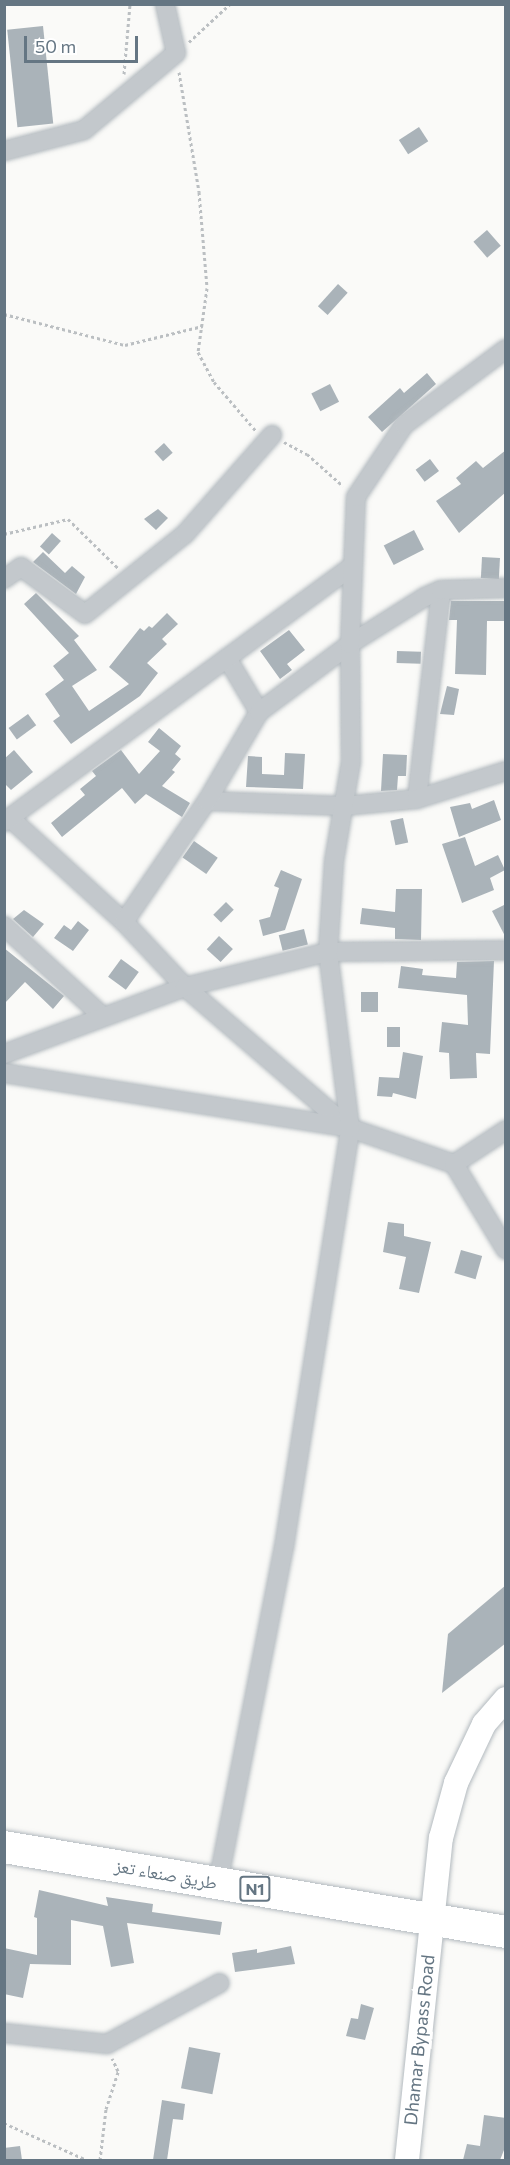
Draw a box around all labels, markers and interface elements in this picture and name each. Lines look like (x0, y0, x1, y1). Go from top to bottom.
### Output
scale bar (27, 24, 141, 62)
text: 50 m (35, 35, 76, 57)
street label: طريق صنعاء تعز (113, 1854, 219, 1894)
road number: N1 (238, 1876, 272, 1902)
street label: Dhamar Bypass Road (399, 1954, 439, 2126)

